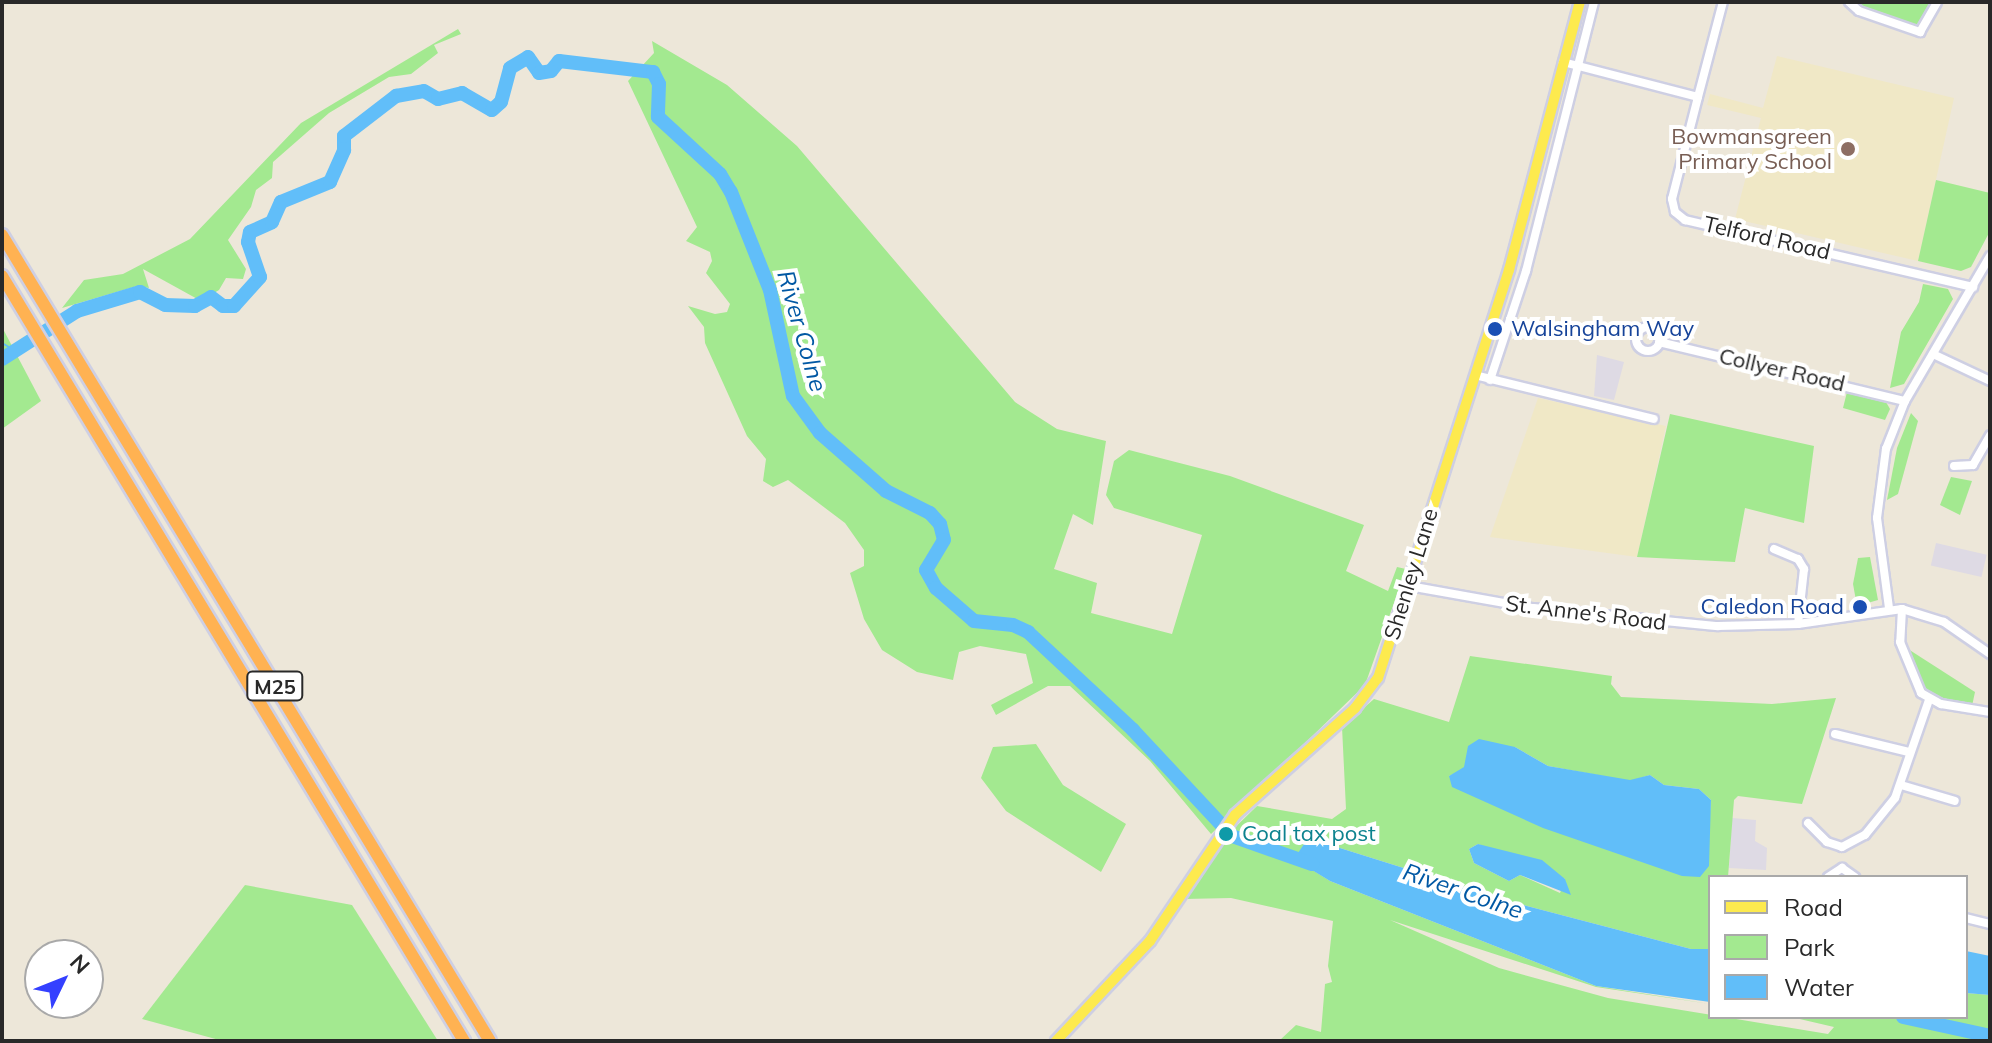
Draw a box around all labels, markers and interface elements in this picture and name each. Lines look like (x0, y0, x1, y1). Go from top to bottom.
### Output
place label: Bowmansgreen Primary School (1671, 123, 1832, 174)
marker: Bowmansgreen Primary School (1839, 140, 1857, 158)
street label: Telford Road (1701, 211, 1833, 265)
water label: River Colne (771, 267, 833, 395)
place label: Walsingham Way (1511, 316, 1694, 342)
marker: Walsingham Way (1486, 320, 1504, 338)
street label: Collyer Road (1716, 343, 1848, 397)
street label: Shenley Lane (1378, 505, 1444, 643)
street label: St. Anne's Road (1504, 590, 1668, 636)
place label: Caledon Road (1701, 594, 1844, 620)
marker: Caledon Road (1851, 598, 1869, 616)
road number: M25 (245, 670, 305, 702)
place label: Coal tax post (1242, 821, 1376, 847)
marker: Coal tax post (1217, 825, 1235, 843)
water label: River Colne (1399, 857, 1527, 925)
legend (1708, 875, 1968, 1019)
text: Road (1784, 892, 1843, 922)
text: Park (1784, 932, 1835, 962)
north arrow (24, 939, 104, 1019)
text: N (64, 948, 96, 980)
text: Water (1784, 972, 1854, 1002)

